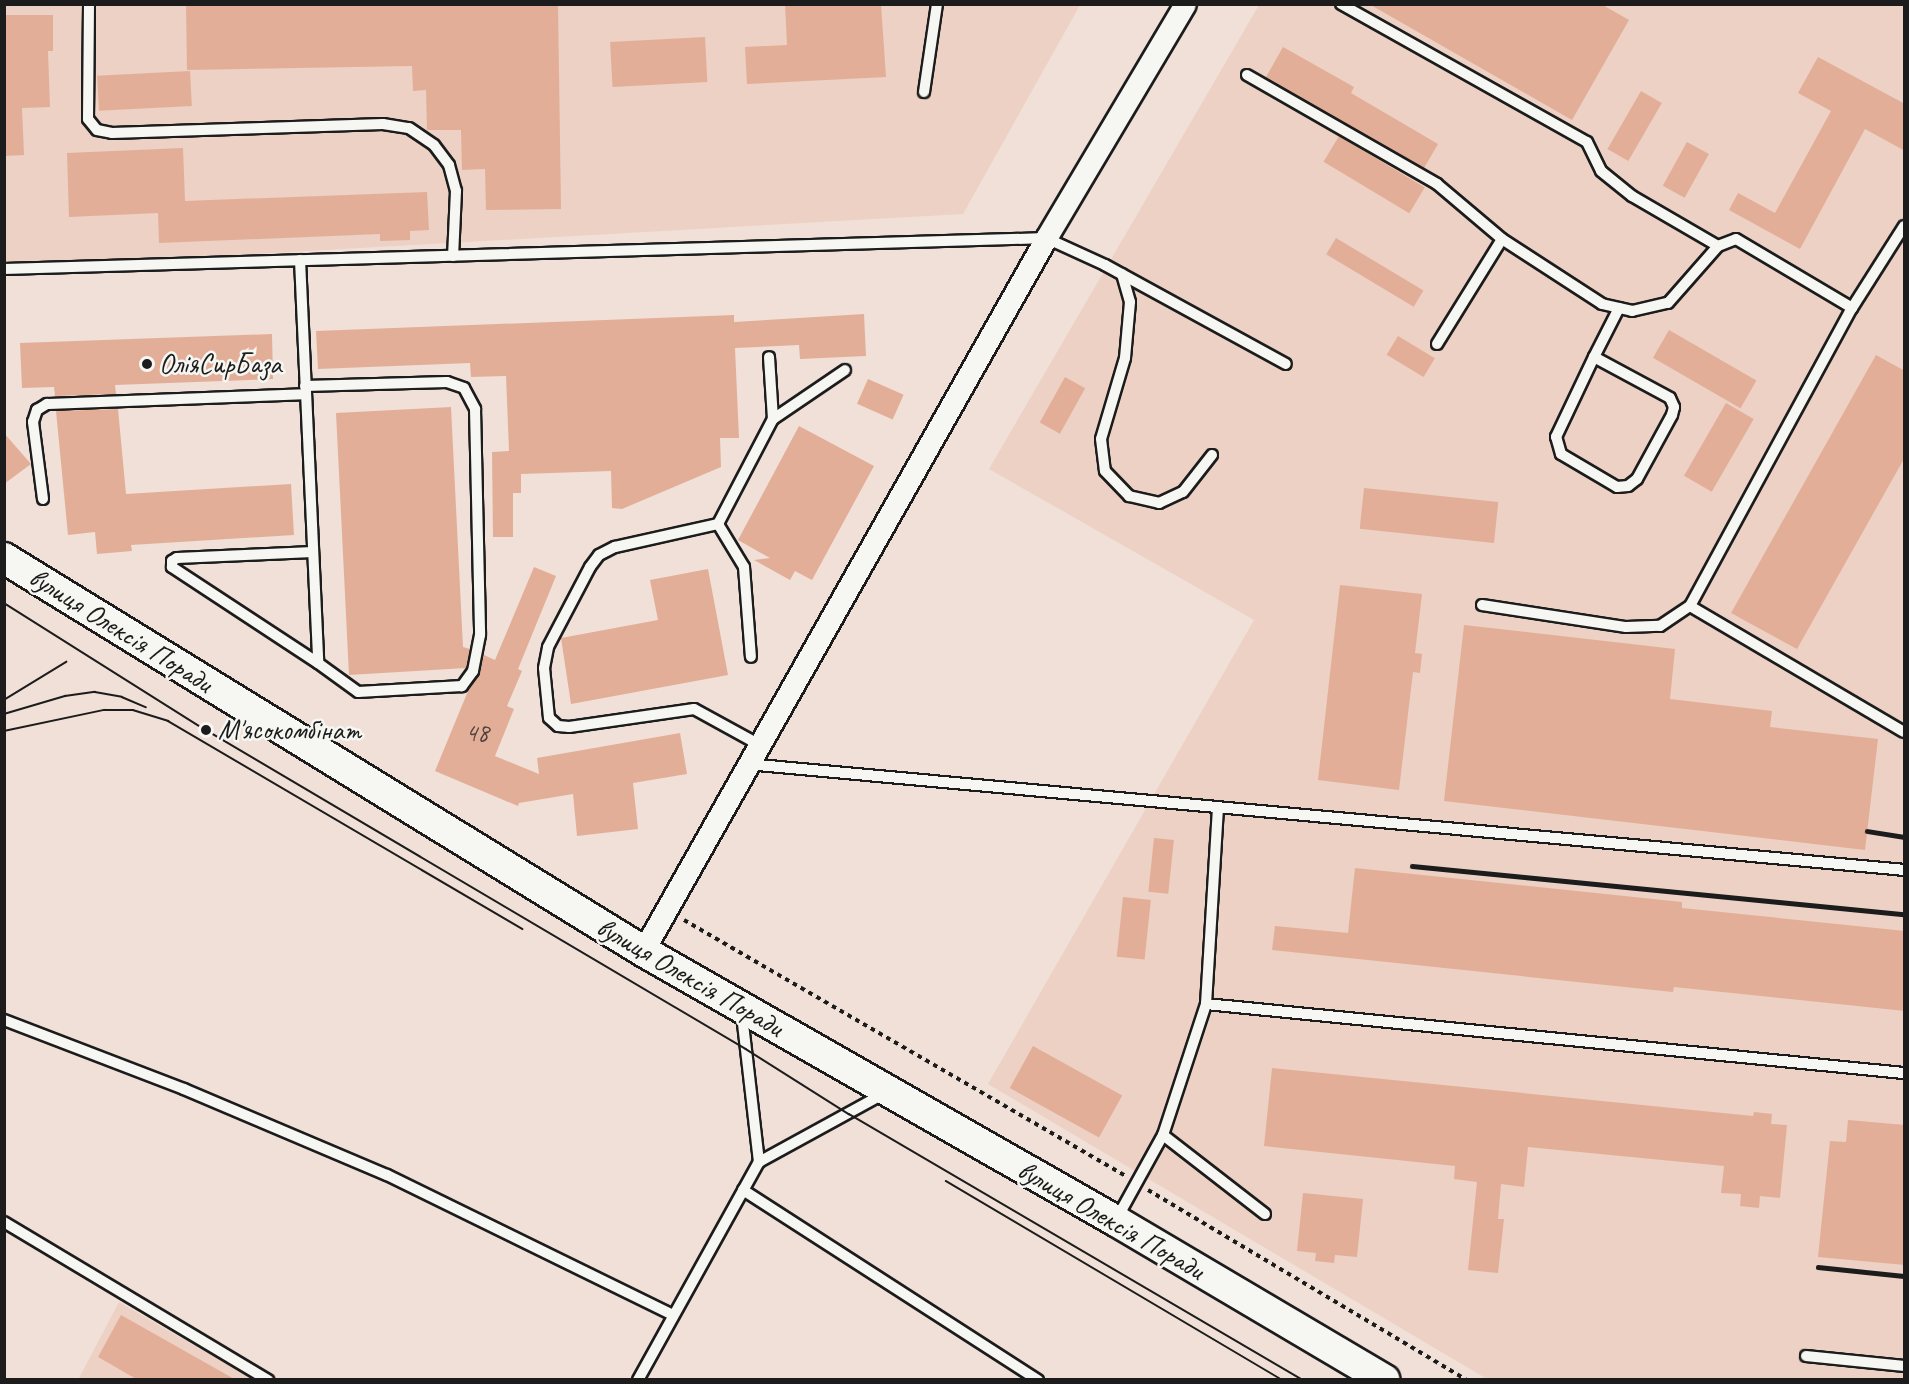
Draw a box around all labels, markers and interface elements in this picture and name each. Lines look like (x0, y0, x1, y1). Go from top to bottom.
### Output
place label: ОліяСирБаза (159, 347, 282, 381)
marker: ОліяСирБаза (140, 357, 154, 371)
street label: вулиця Олексія Поради (23, 560, 219, 700)
place label: М'ясокомбінат (218, 713, 361, 747)
house number: 48 (465, 717, 489, 749)
marker: М'ясокомбінат (199, 723, 213, 737)
street label: вулиця Олексія Поради (591, 910, 789, 1044)
street label: вулиця Олексія Поради (1012, 1153, 1210, 1287)

